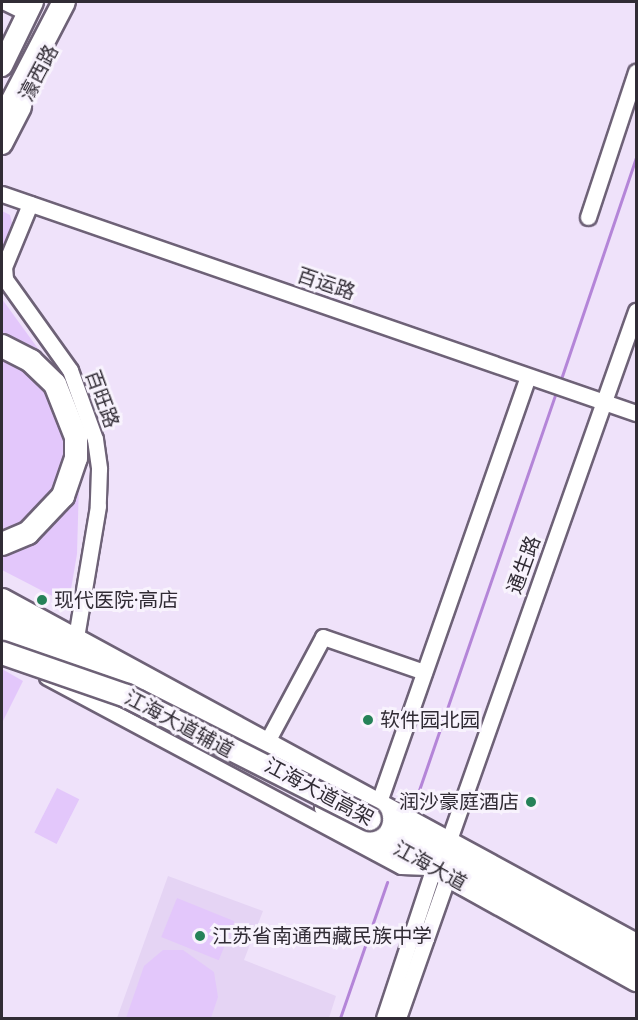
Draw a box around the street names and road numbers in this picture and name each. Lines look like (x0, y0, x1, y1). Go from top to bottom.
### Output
street label: 濠西路 (14, 41, 64, 105)
street label: 百运路 (294, 263, 358, 305)
street label: 百旺路 (80, 367, 124, 431)
street label: 通生路 (502, 533, 546, 597)
street label: 江海大道辅道 (120, 685, 238, 763)
street label: 江海大道高架 (260, 753, 378, 831)
street label: 江海大道 (389, 836, 471, 896)

